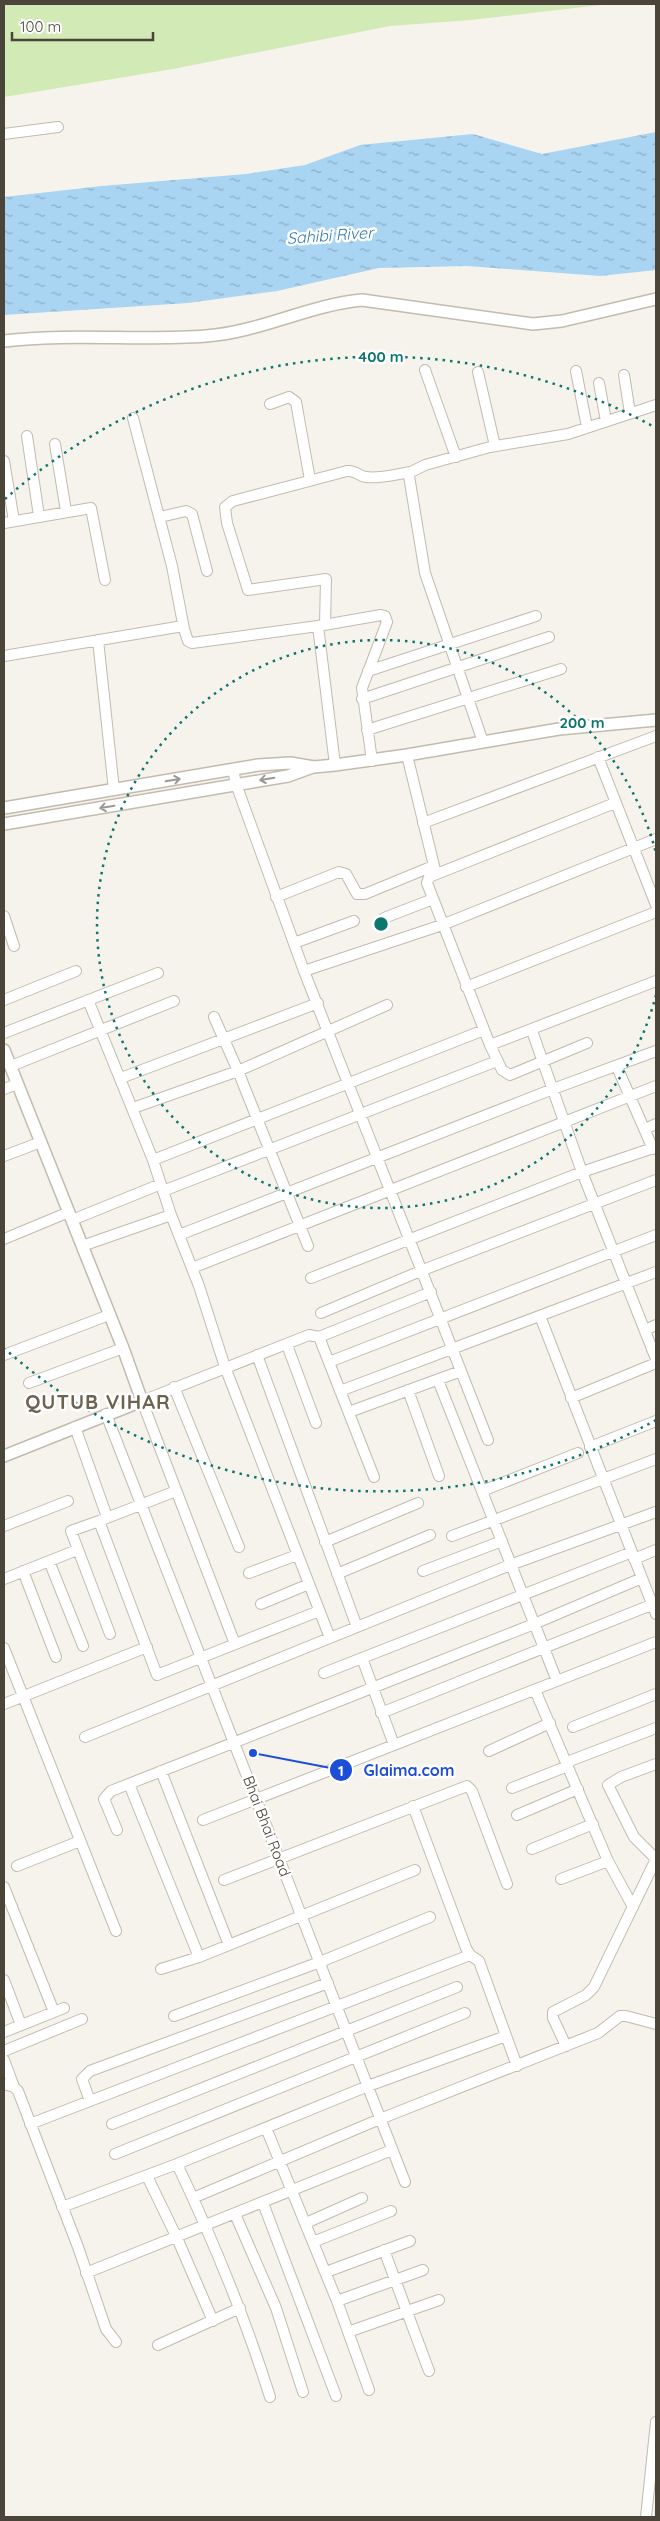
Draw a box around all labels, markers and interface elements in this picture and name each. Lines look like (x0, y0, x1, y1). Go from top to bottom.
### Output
scale bar (12, 10, 154, 42)
text: 100 m (20, 17, 61, 36)
water label: Sahibi River (286, 222, 376, 248)
text: 400 m (358, 347, 404, 366)
text: 200 m (560, 713, 605, 732)
one-way arrow (164, 774, 180, 784)
one-way arrow (260, 775, 276, 785)
one-way arrow (100, 802, 116, 812)
centre of rings (372, 915, 390, 933)
district label: QUTUB VIHAR (25, 1389, 171, 1414)
callout: Glaima.com (329, 1755, 465, 1786)
text: Glaima.com (363, 1760, 455, 1780)
text: 1 (338, 1761, 344, 1780)
street label: Bhai Bhai Road (239, 1773, 295, 1879)

